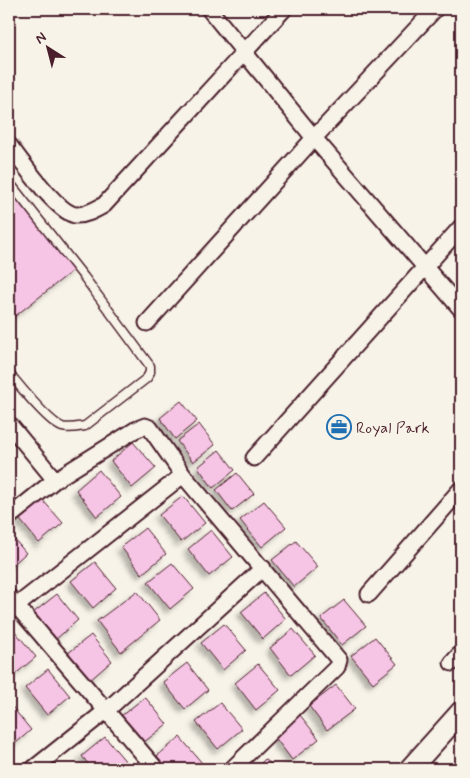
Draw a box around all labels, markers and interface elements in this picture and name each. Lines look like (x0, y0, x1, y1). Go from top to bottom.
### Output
north arrow (22, 22, 72, 72)
text: N (32, 28, 50, 48)
office icon: Royal Park (326, 414, 352, 440)
place label: Royal Park (356, 418, 429, 439)

